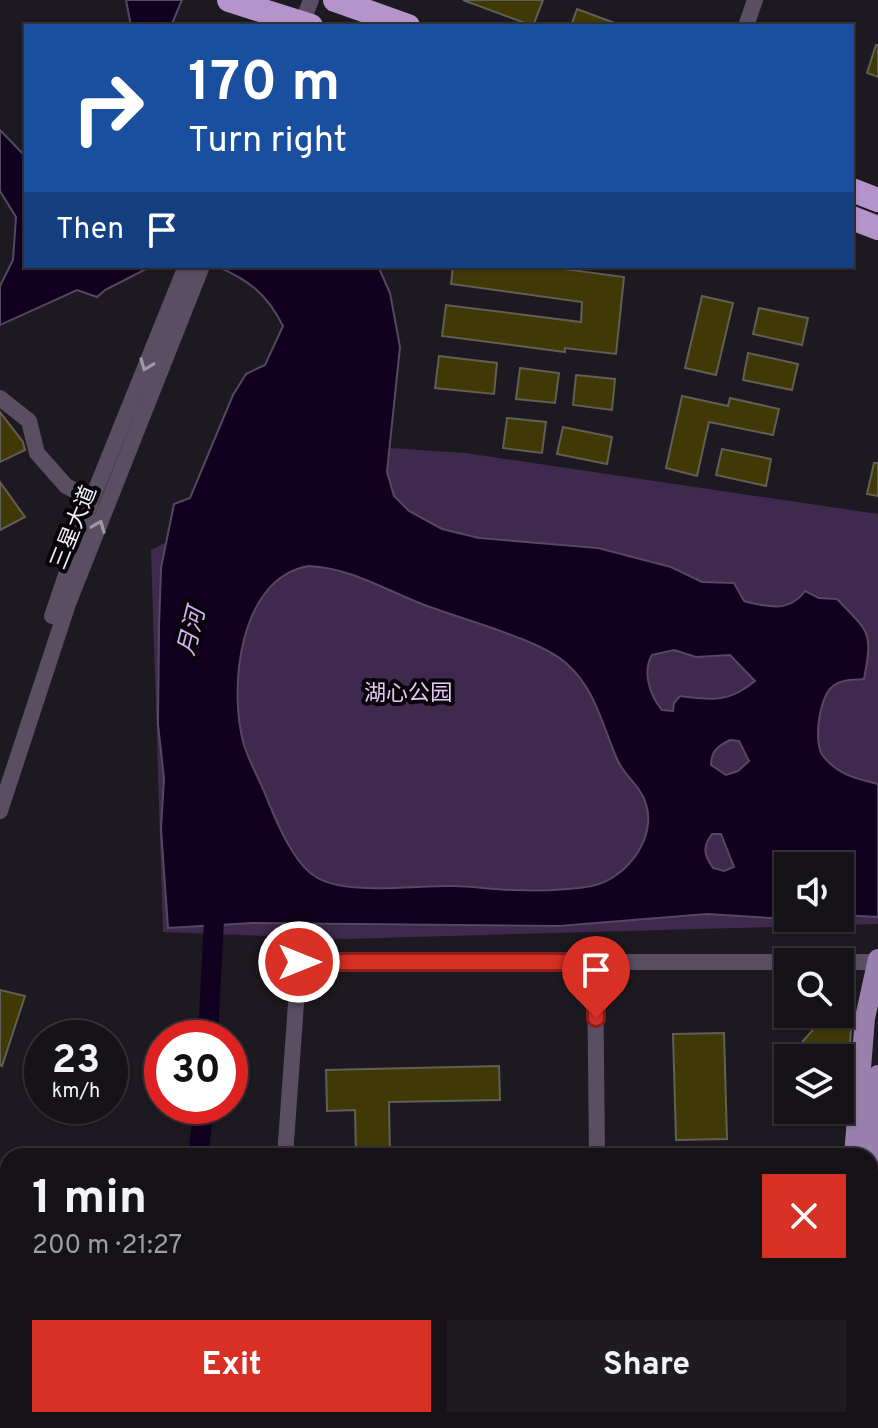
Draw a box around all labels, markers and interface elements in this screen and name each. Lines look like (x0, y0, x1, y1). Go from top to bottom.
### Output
text: 170 m (188, 50, 340, 120)
icon: right (56, 56, 160, 160)
text: Turn right (188, 119, 347, 165)
icon: arrive (140, 208, 184, 252)
text: Then (56, 212, 124, 249)
one-way arrow (139, 357, 156, 371)
street label: 三星大道 (46, 482, 104, 574)
one-way arrow (89, 520, 106, 534)
water label: 月河 (173, 601, 214, 659)
park label: 湖心公园 (364, 681, 452, 708)
map controls (774, 852, 854, 1124)
button: sound (774, 852, 854, 932)
position arrow (257, 920, 341, 1004)
pin (562, 936, 630, 1018)
icon: arrive (574, 948, 618, 992)
button: search (774, 948, 854, 1028)
speed limit sign: 30 (144, 1020, 248, 1124)
text: 23 (52, 1037, 100, 1087)
button: layers (774, 1044, 854, 1124)
text: km/h (52, 1079, 100, 1105)
text: 1 min (32, 1170, 147, 1230)
button: close (762, 1174, 846, 1258)
text: 200 m · 21:27 (32, 1230, 182, 1263)
button: Exit (32, 1320, 431, 1412)
button: Share (447, 1320, 846, 1412)

